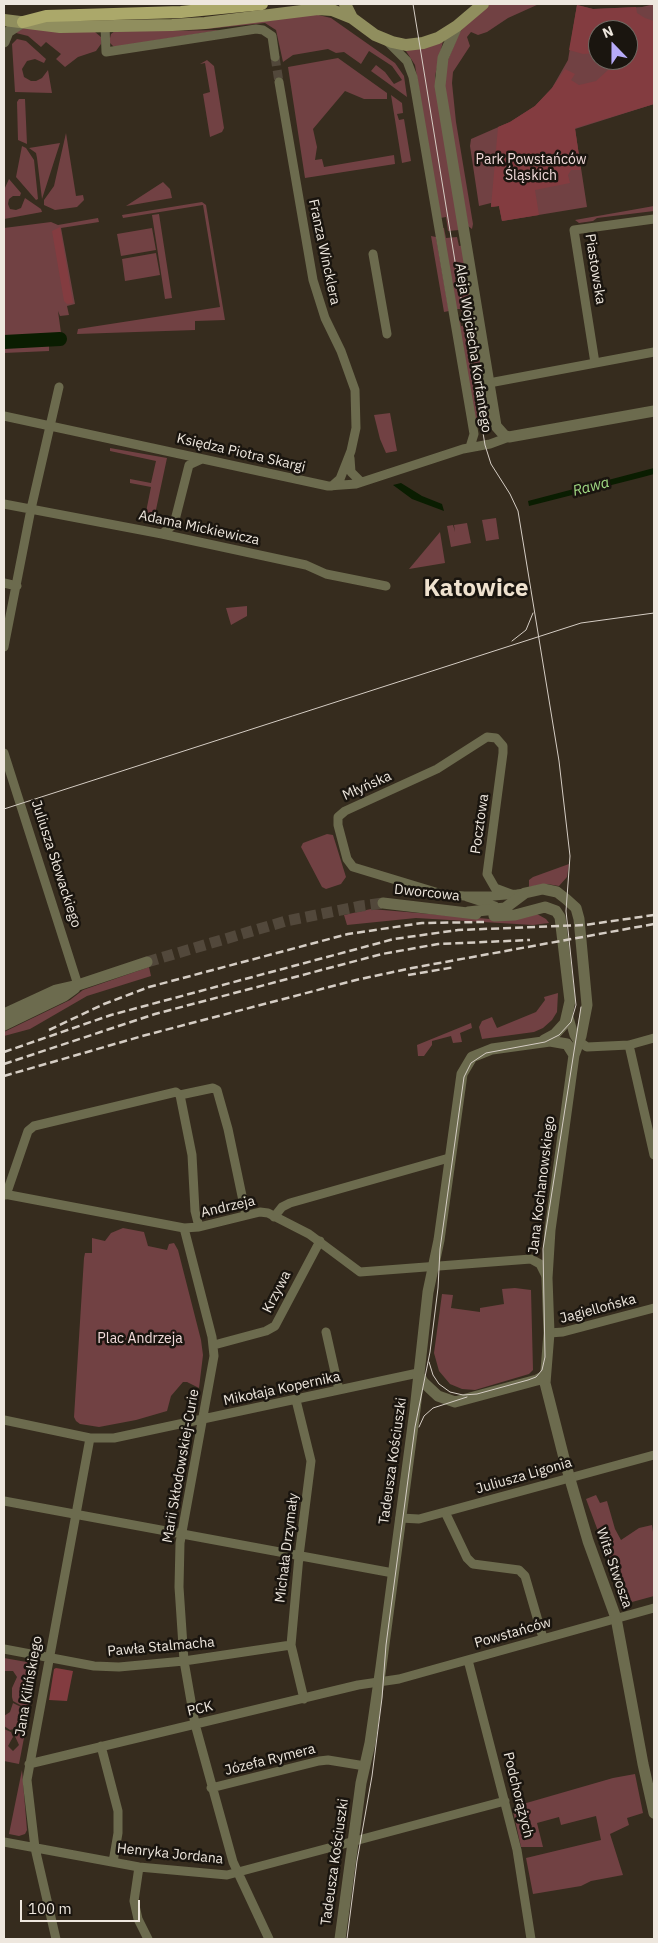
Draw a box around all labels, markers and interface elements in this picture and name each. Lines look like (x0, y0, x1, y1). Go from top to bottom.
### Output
north arrow (588, 20, 638, 70)
text: N (600, 22, 616, 42)
park label: Park Powstańców Śląskich (476, 152, 586, 184)
street label: Franza Wincklera (305, 198, 343, 306)
street label: Piastowska (581, 233, 609, 305)
street label: Aleja Wojciecha Korfantego (451, 262, 495, 434)
street label: Księdza Piotra Skargi (175, 430, 307, 476)
water label: Rawa (571, 473, 611, 501)
street label: Adama Mickiewicza (137, 507, 261, 549)
district label: Katowice (423, 575, 529, 603)
street label: Młyńska (340, 768, 394, 804)
street label: Pocztowa (467, 793, 493, 855)
street label: Juliusza Słowackiego (27, 798, 85, 930)
street label: Dworcowa (393, 881, 461, 905)
street label: Jana Kochanowskiego (525, 1115, 559, 1255)
street label: Andrzeja (199, 1193, 257, 1221)
street label: Krzywa (259, 1268, 295, 1316)
street label: Jagiellońska (558, 1291, 638, 1327)
park label: Plac Andrzeja (97, 1331, 183, 1347)
street label: Mikołaja Kopernika (222, 1368, 342, 1410)
street label: Marii Skłodowskiej-Curie (159, 1388, 203, 1544)
street label: Tadeusza Kościuszki (376, 1396, 410, 1526)
street label: Juliusza Ligonia (474, 1454, 574, 1498)
street label: Michała Drzymały (272, 1492, 302, 1604)
street label: Wita Stwosza (592, 1526, 636, 1610)
street label: Powstańców (473, 1614, 553, 1652)
street label: Pawła Stalmacha (107, 1634, 215, 1660)
street label: Jana Kilińskiego (12, 1635, 46, 1737)
street label: PCK (185, 1698, 215, 1720)
street label: Józefa Rymera (223, 1741, 317, 1779)
street label: Podchorążych (499, 1750, 537, 1840)
street label: Tadeusza Kościuszki (318, 1797, 352, 1927)
street label: Henryka Jordana (116, 1840, 224, 1868)
scale bar (22, 1890, 142, 1922)
text: 100 m (28, 1899, 72, 1918)

